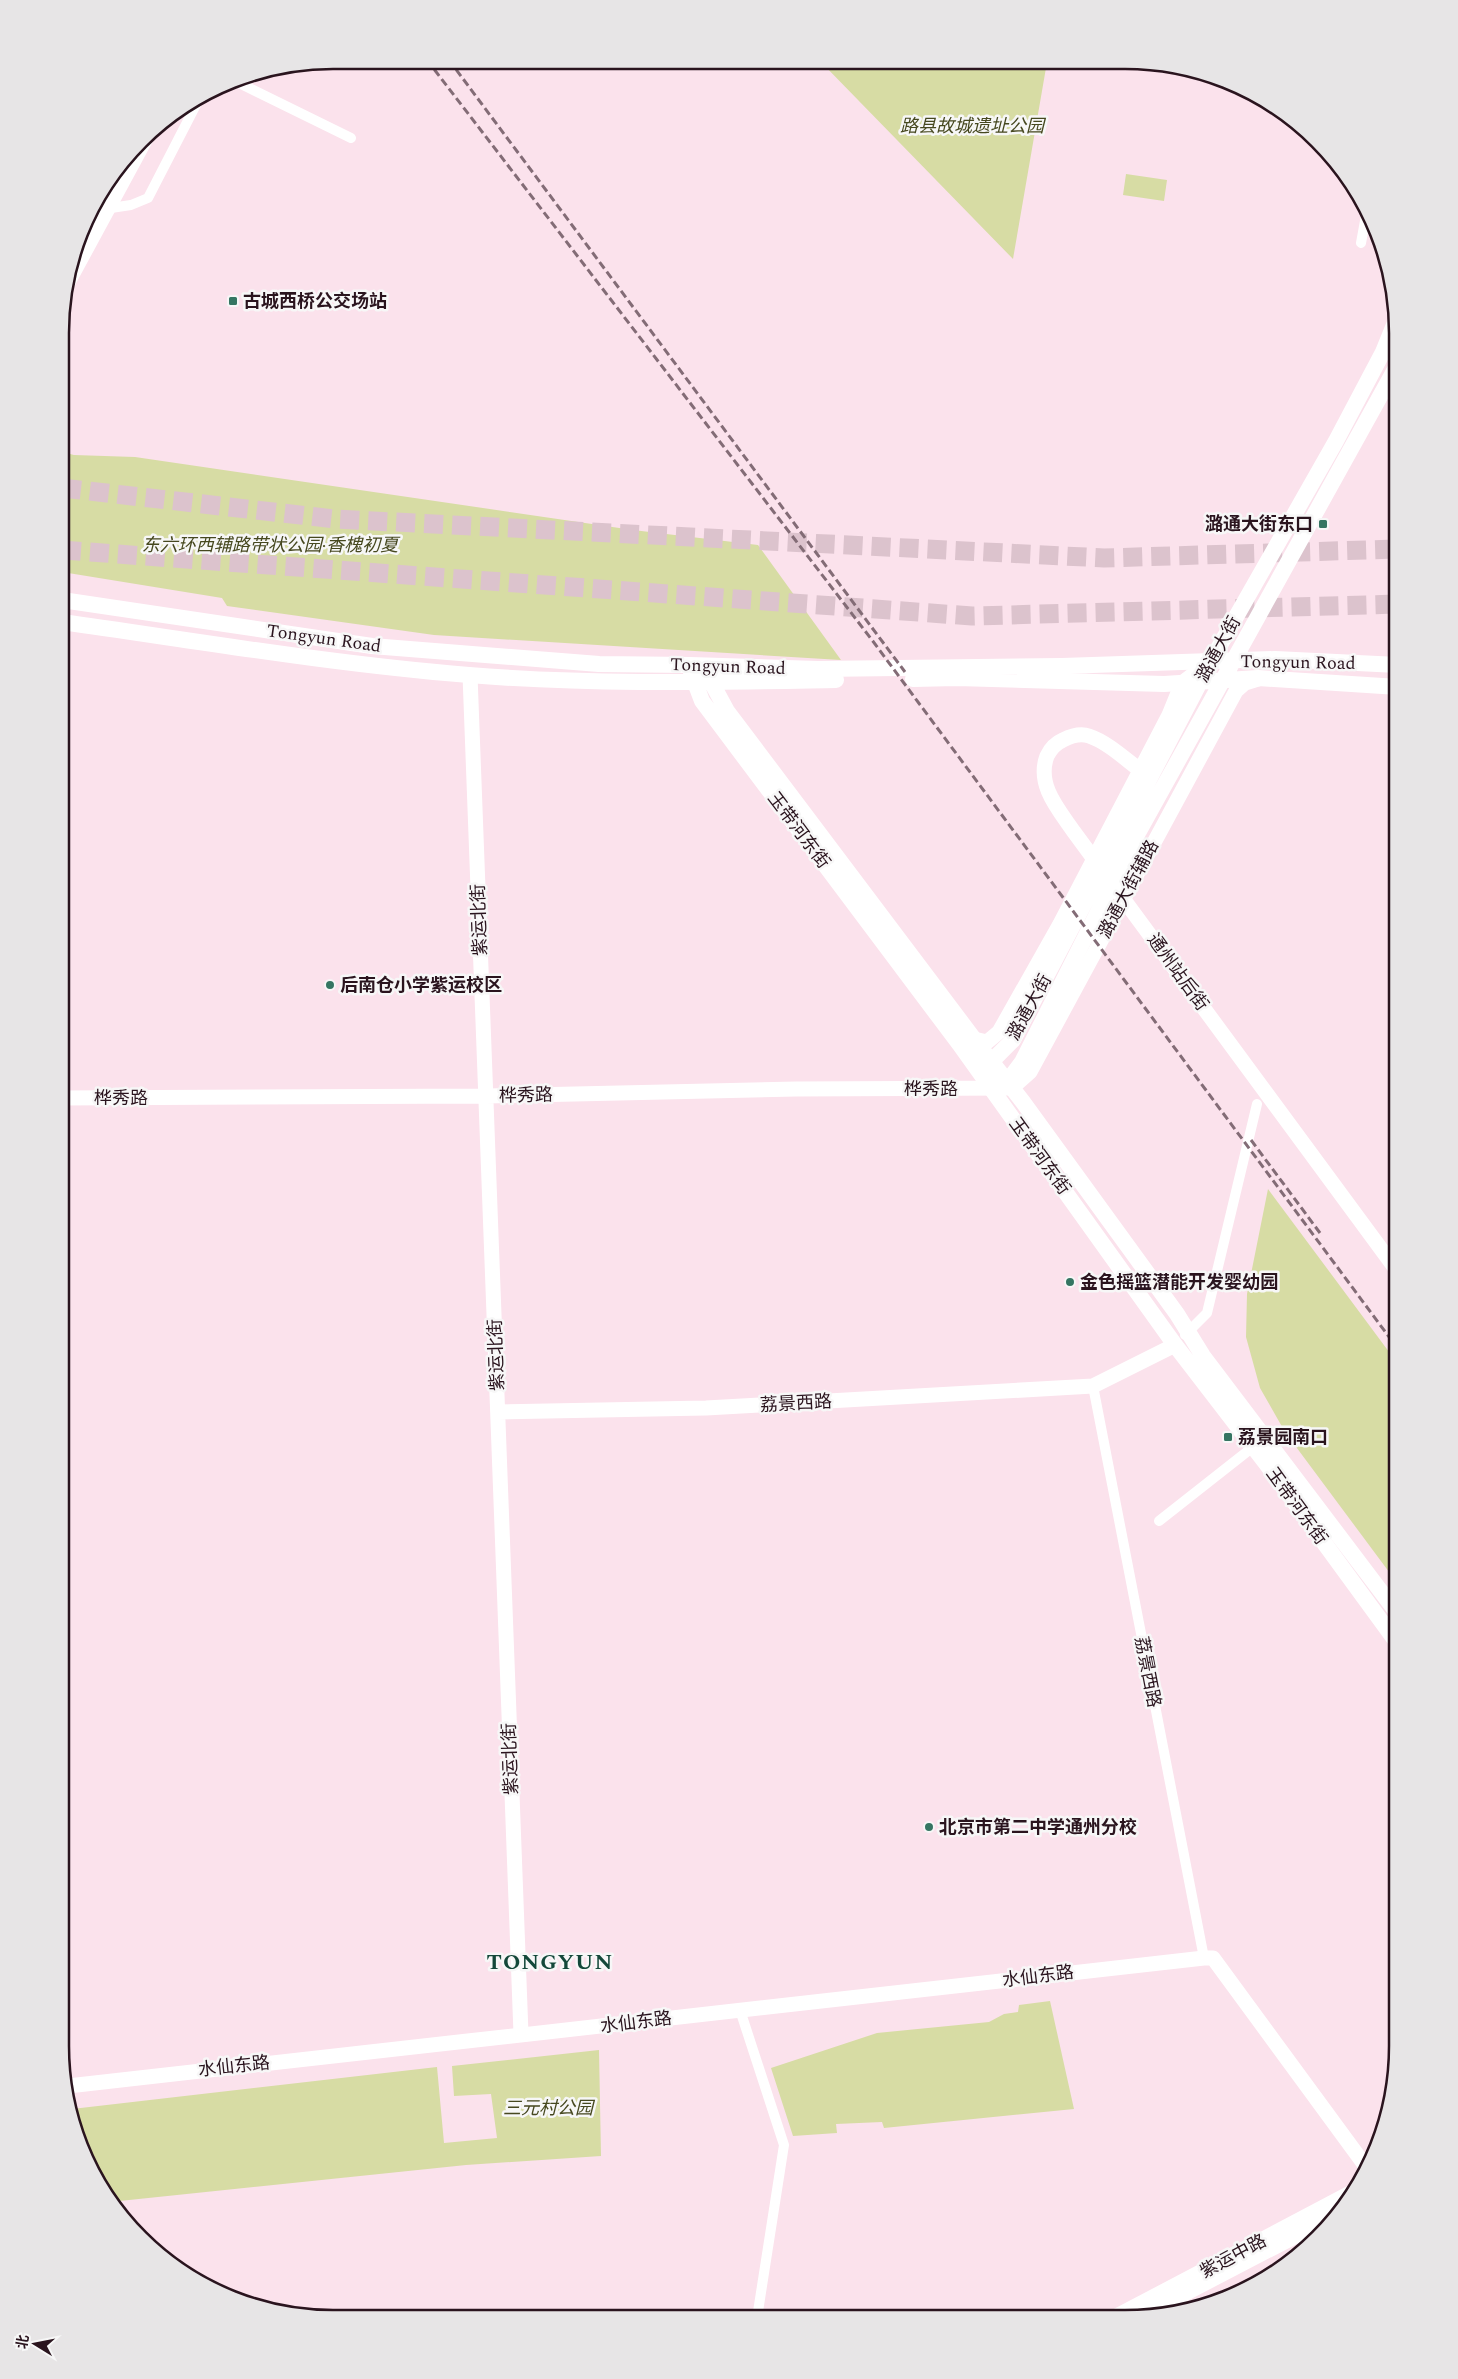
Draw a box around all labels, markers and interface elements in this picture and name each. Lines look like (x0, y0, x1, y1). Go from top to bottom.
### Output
park label: 路县故城遗址公园 (900, 113, 1047, 140)
place label: 古城西桥公交场站 (243, 288, 387, 315)
marker: 古城西桥公交场站 (227, 295, 239, 307)
place label: 潞通大街东口 (1205, 511, 1313, 538)
marker: 潞通大街东口 (1317, 518, 1329, 530)
park label: 东六环西辅路带状公园·香槐初夏 (142, 532, 401, 559)
street label: 潞通大街 (1189, 611, 1248, 687)
street label: Tongyun Road (265, 617, 383, 660)
street label: Tongyun Road (1240, 648, 1356, 677)
street label: Tongyun Road (670, 651, 786, 682)
street label: 玉带河东街 (761, 786, 836, 874)
street label: 潞通大街辅路 (1091, 835, 1166, 943)
street label: 紫运北街 (465, 884, 494, 956)
street label: 通州站后街 (1140, 928, 1215, 1017)
street label: 潞通大街 (1000, 969, 1059, 1045)
place label: 后南仓小学紫运校区 (340, 972, 502, 999)
marker: 后南仓小学紫运校区 (324, 979, 336, 991)
street label: 桦秀路 (904, 1076, 958, 1103)
street label: 桦秀路 (499, 1082, 553, 1109)
street label: 桦秀路 (94, 1085, 148, 1112)
street label: 玉带河东街 (1002, 1112, 1077, 1201)
place label: 金色摇篮潜能开发婴幼园 (1080, 1269, 1278, 1296)
marker: 金色摇篮潜能开发婴幼园 (1064, 1276, 1076, 1288)
street label: 紫运北街 (482, 1319, 511, 1391)
street label: 荔景西路 (759, 1388, 833, 1419)
place label: 荔景园南口 (1238, 1424, 1328, 1451)
marker: 荔景园南口 (1222, 1431, 1234, 1443)
street label: 玉带河东街 (1259, 1462, 1334, 1551)
street label: 荔景西路 (1127, 1634, 1168, 1710)
street label: 紫运北街 (496, 1723, 525, 1795)
place label: 北京市第二中学通州分校 (939, 1814, 1137, 1841)
marker: 北京市第二中学通州分校 (923, 1821, 935, 1833)
district label: TONGYUN (486, 1946, 614, 1979)
street label: 水仙东路 (1001, 1959, 1075, 1994)
street label: 水仙东路 (599, 2005, 673, 2040)
street label: 水仙东路 (197, 2049, 271, 2084)
park label: 三元村公园 (503, 2095, 596, 2122)
street label: 紫运中路 (1195, 2228, 1271, 2285)
north arrow (10, 2319, 60, 2369)
text: 北 (11, 2333, 34, 2351)

